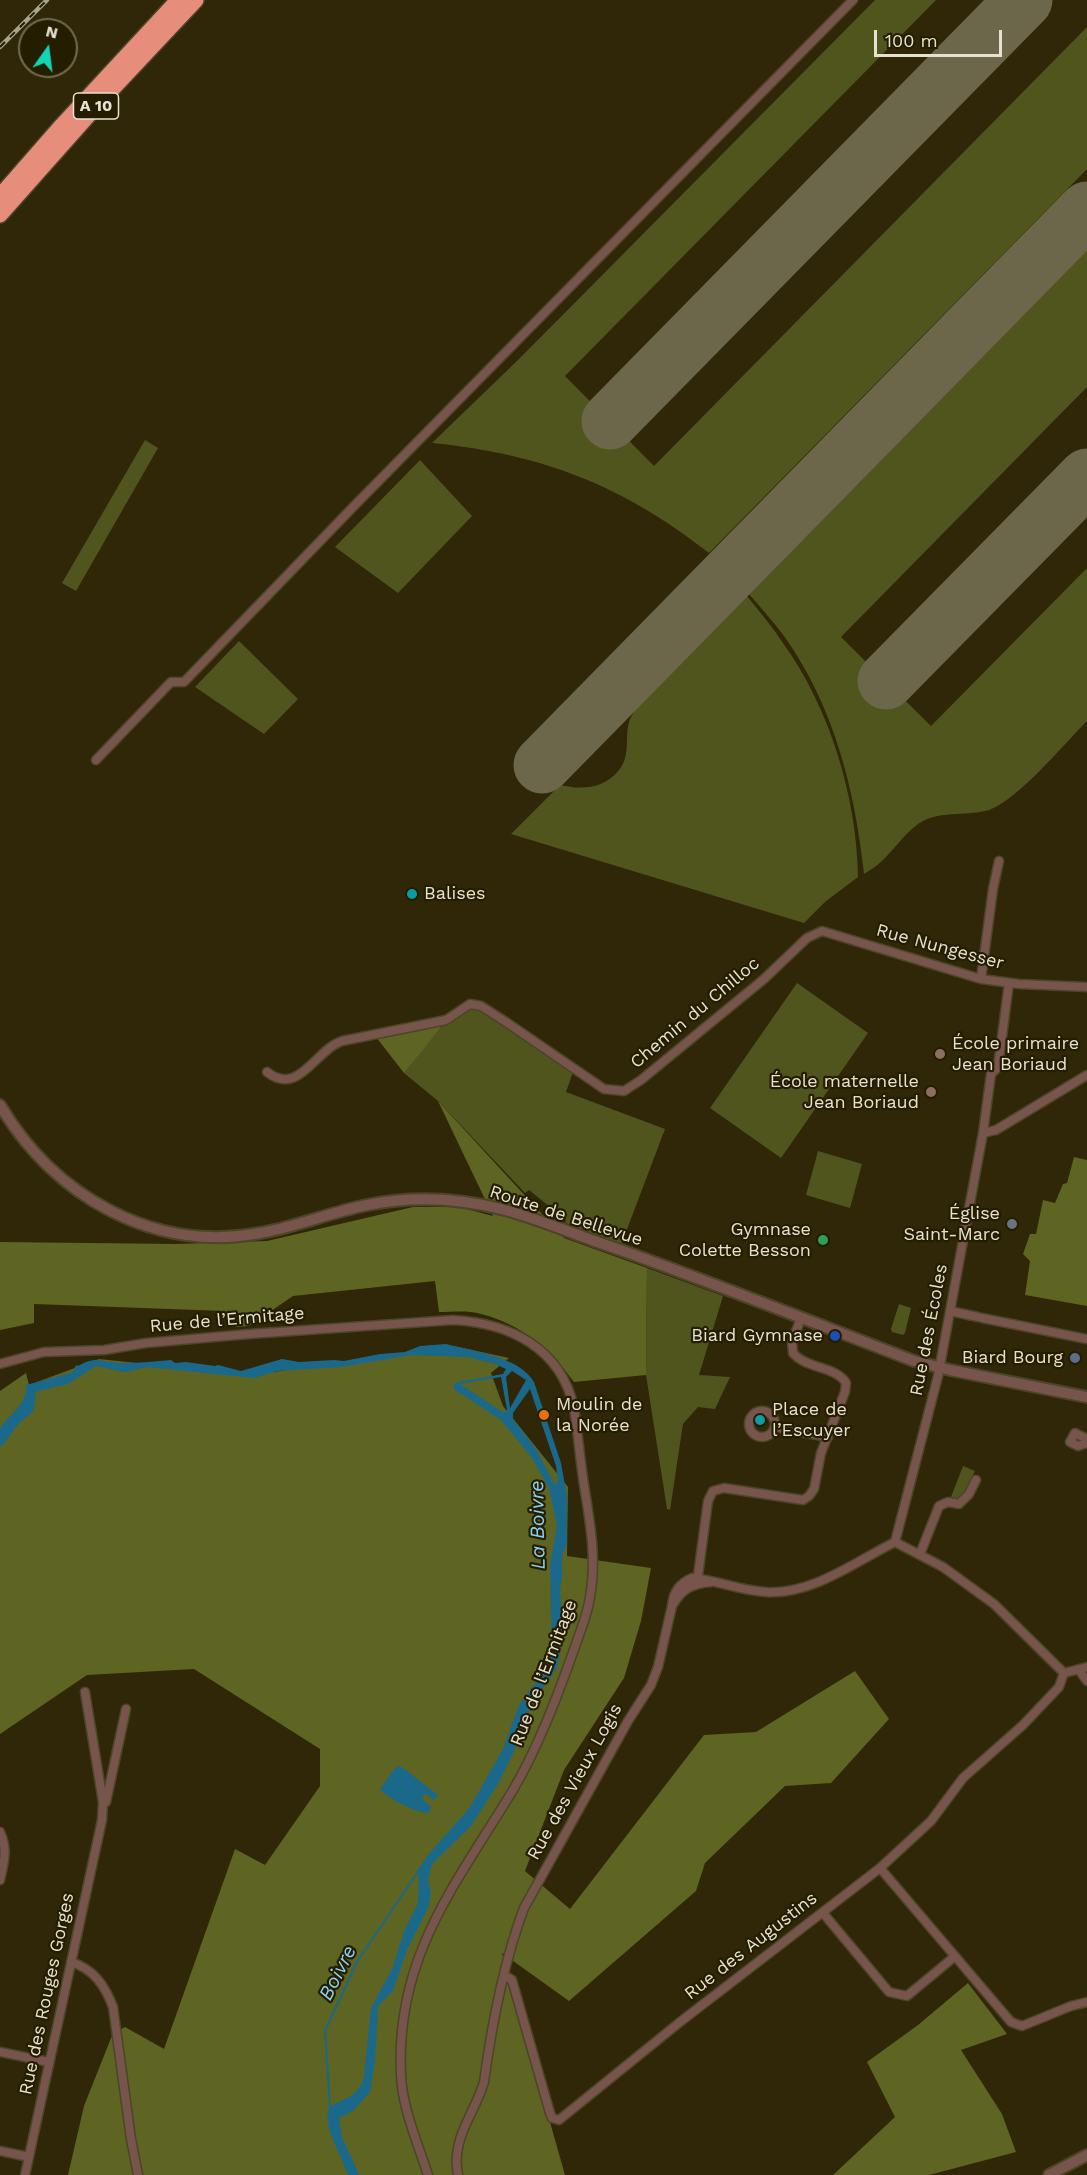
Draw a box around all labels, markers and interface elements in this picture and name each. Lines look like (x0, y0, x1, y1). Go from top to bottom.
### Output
north arrow (18, 18, 78, 78)
scale bar (877, 18, 1004, 56)
text: N (44, 21, 60, 43)
text: 100 m (885, 30, 938, 51)
road number: A 10 (74, 93, 118, 119)
place label: Balises (424, 883, 486, 905)
marker: Balises (405, 887, 419, 901)
street label: Rue Nungesser (874, 920, 1006, 974)
street label: Chemin du Chilloc (626, 953, 764, 1073)
place label: École primaire Jean Boriaud (952, 1033, 1079, 1076)
marker: École primaire Jean Boriaud (933, 1047, 947, 1061)
place label: École maternelle Jean Boriaud (770, 1071, 919, 1114)
marker: École maternelle Jean Boriaud (924, 1085, 938, 1099)
street label: Route de Bellevue (487, 1181, 645, 1251)
place label: Église Saint-Marc (904, 1203, 1000, 1246)
marker: Église Saint-Marc (1005, 1217, 1019, 1231)
place label: Gymnase Colette Besson (679, 1219, 811, 1262)
marker: Gymnase Colette Besson (816, 1233, 830, 1247)
street label: Rue des Écoles (906, 1262, 952, 1398)
street label: Rue de l’Ermitage (149, 1302, 305, 1338)
place label: Biard Gymnase (691, 1325, 823, 1347)
marker: Biard Gymnase (828, 1329, 842, 1343)
place label: Biard Bourg (962, 1347, 1063, 1369)
marker: Biard Bourg (1068, 1351, 1082, 1365)
place label: Moulin de la Norée (556, 1394, 642, 1436)
place label: Place de l’Escuyer (772, 1399, 851, 1442)
marker: Moulin de la Norée (537, 1408, 551, 1422)
marker: Place de l’Escuyer (753, 1413, 767, 1427)
water label: La Boivre (525, 1480, 551, 1570)
street label: Rue de l’Ermitage (506, 1597, 582, 1749)
street label: Rue des Vieux Logis (523, 1700, 627, 1864)
street label: Rue des Augustins (680, 1887, 822, 2005)
street label: Rue des Rouges Gorges (15, 1891, 79, 2097)
water label: Boivre (314, 1941, 362, 2005)

